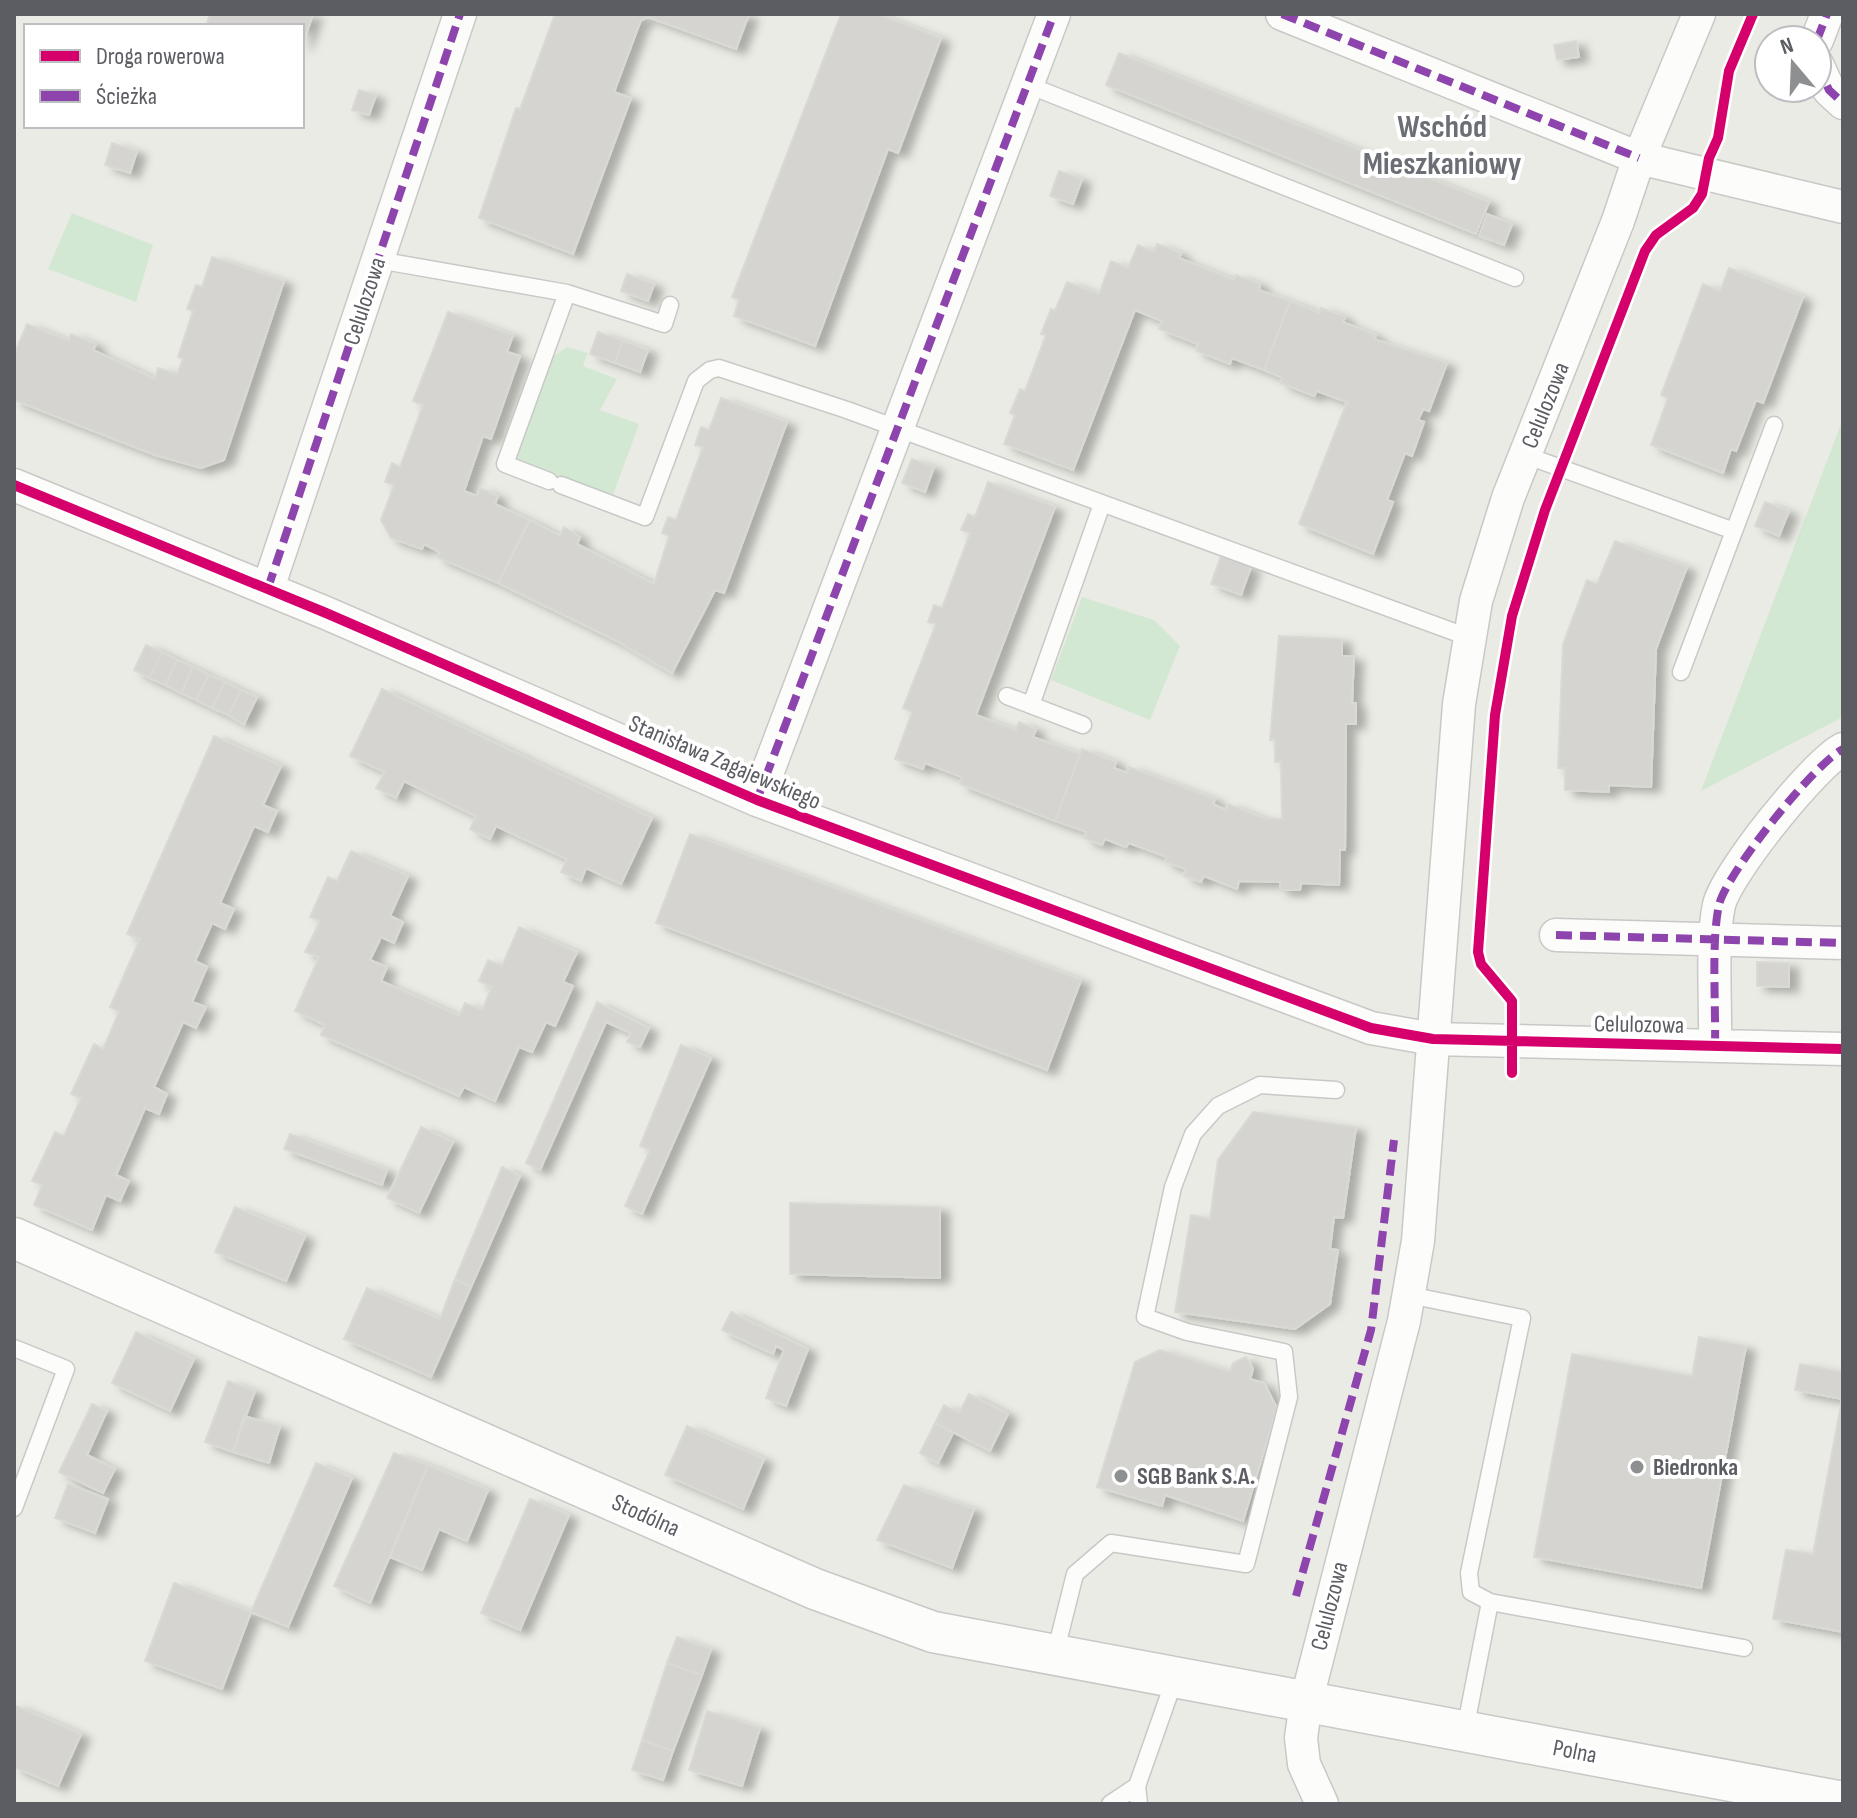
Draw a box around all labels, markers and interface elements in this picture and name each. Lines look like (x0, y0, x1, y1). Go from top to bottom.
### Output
legend (24, 24, 304, 128)
north arrow (1753, 24, 1833, 104)
text: N (1777, 32, 1797, 61)
text: Droga rowerowa (96, 42, 225, 71)
text: Ścieżka (96, 82, 157, 111)
district label: Wschód Mieszkaniowy (1363, 108, 1521, 184)
street label: Celulozowa (337, 254, 392, 349)
street label: Celulozowa (1515, 358, 1576, 453)
street label: Stanisława Zagajewskiego (624, 709, 825, 816)
street label: Celulozowa (1594, 1009, 1684, 1040)
place label: Biedronka (1653, 1453, 1738, 1482)
marker: Biedronka (1628, 1458, 1646, 1476)
place label: SGB Bank S.A. (1137, 1462, 1255, 1491)
marker: SGB Bank S.A. (1112, 1467, 1130, 1485)
street label: Stodólna (607, 1488, 684, 1543)
street label: Celulozowa (1304, 1559, 1354, 1653)
street label: Polna (1551, 1733, 1599, 1770)

